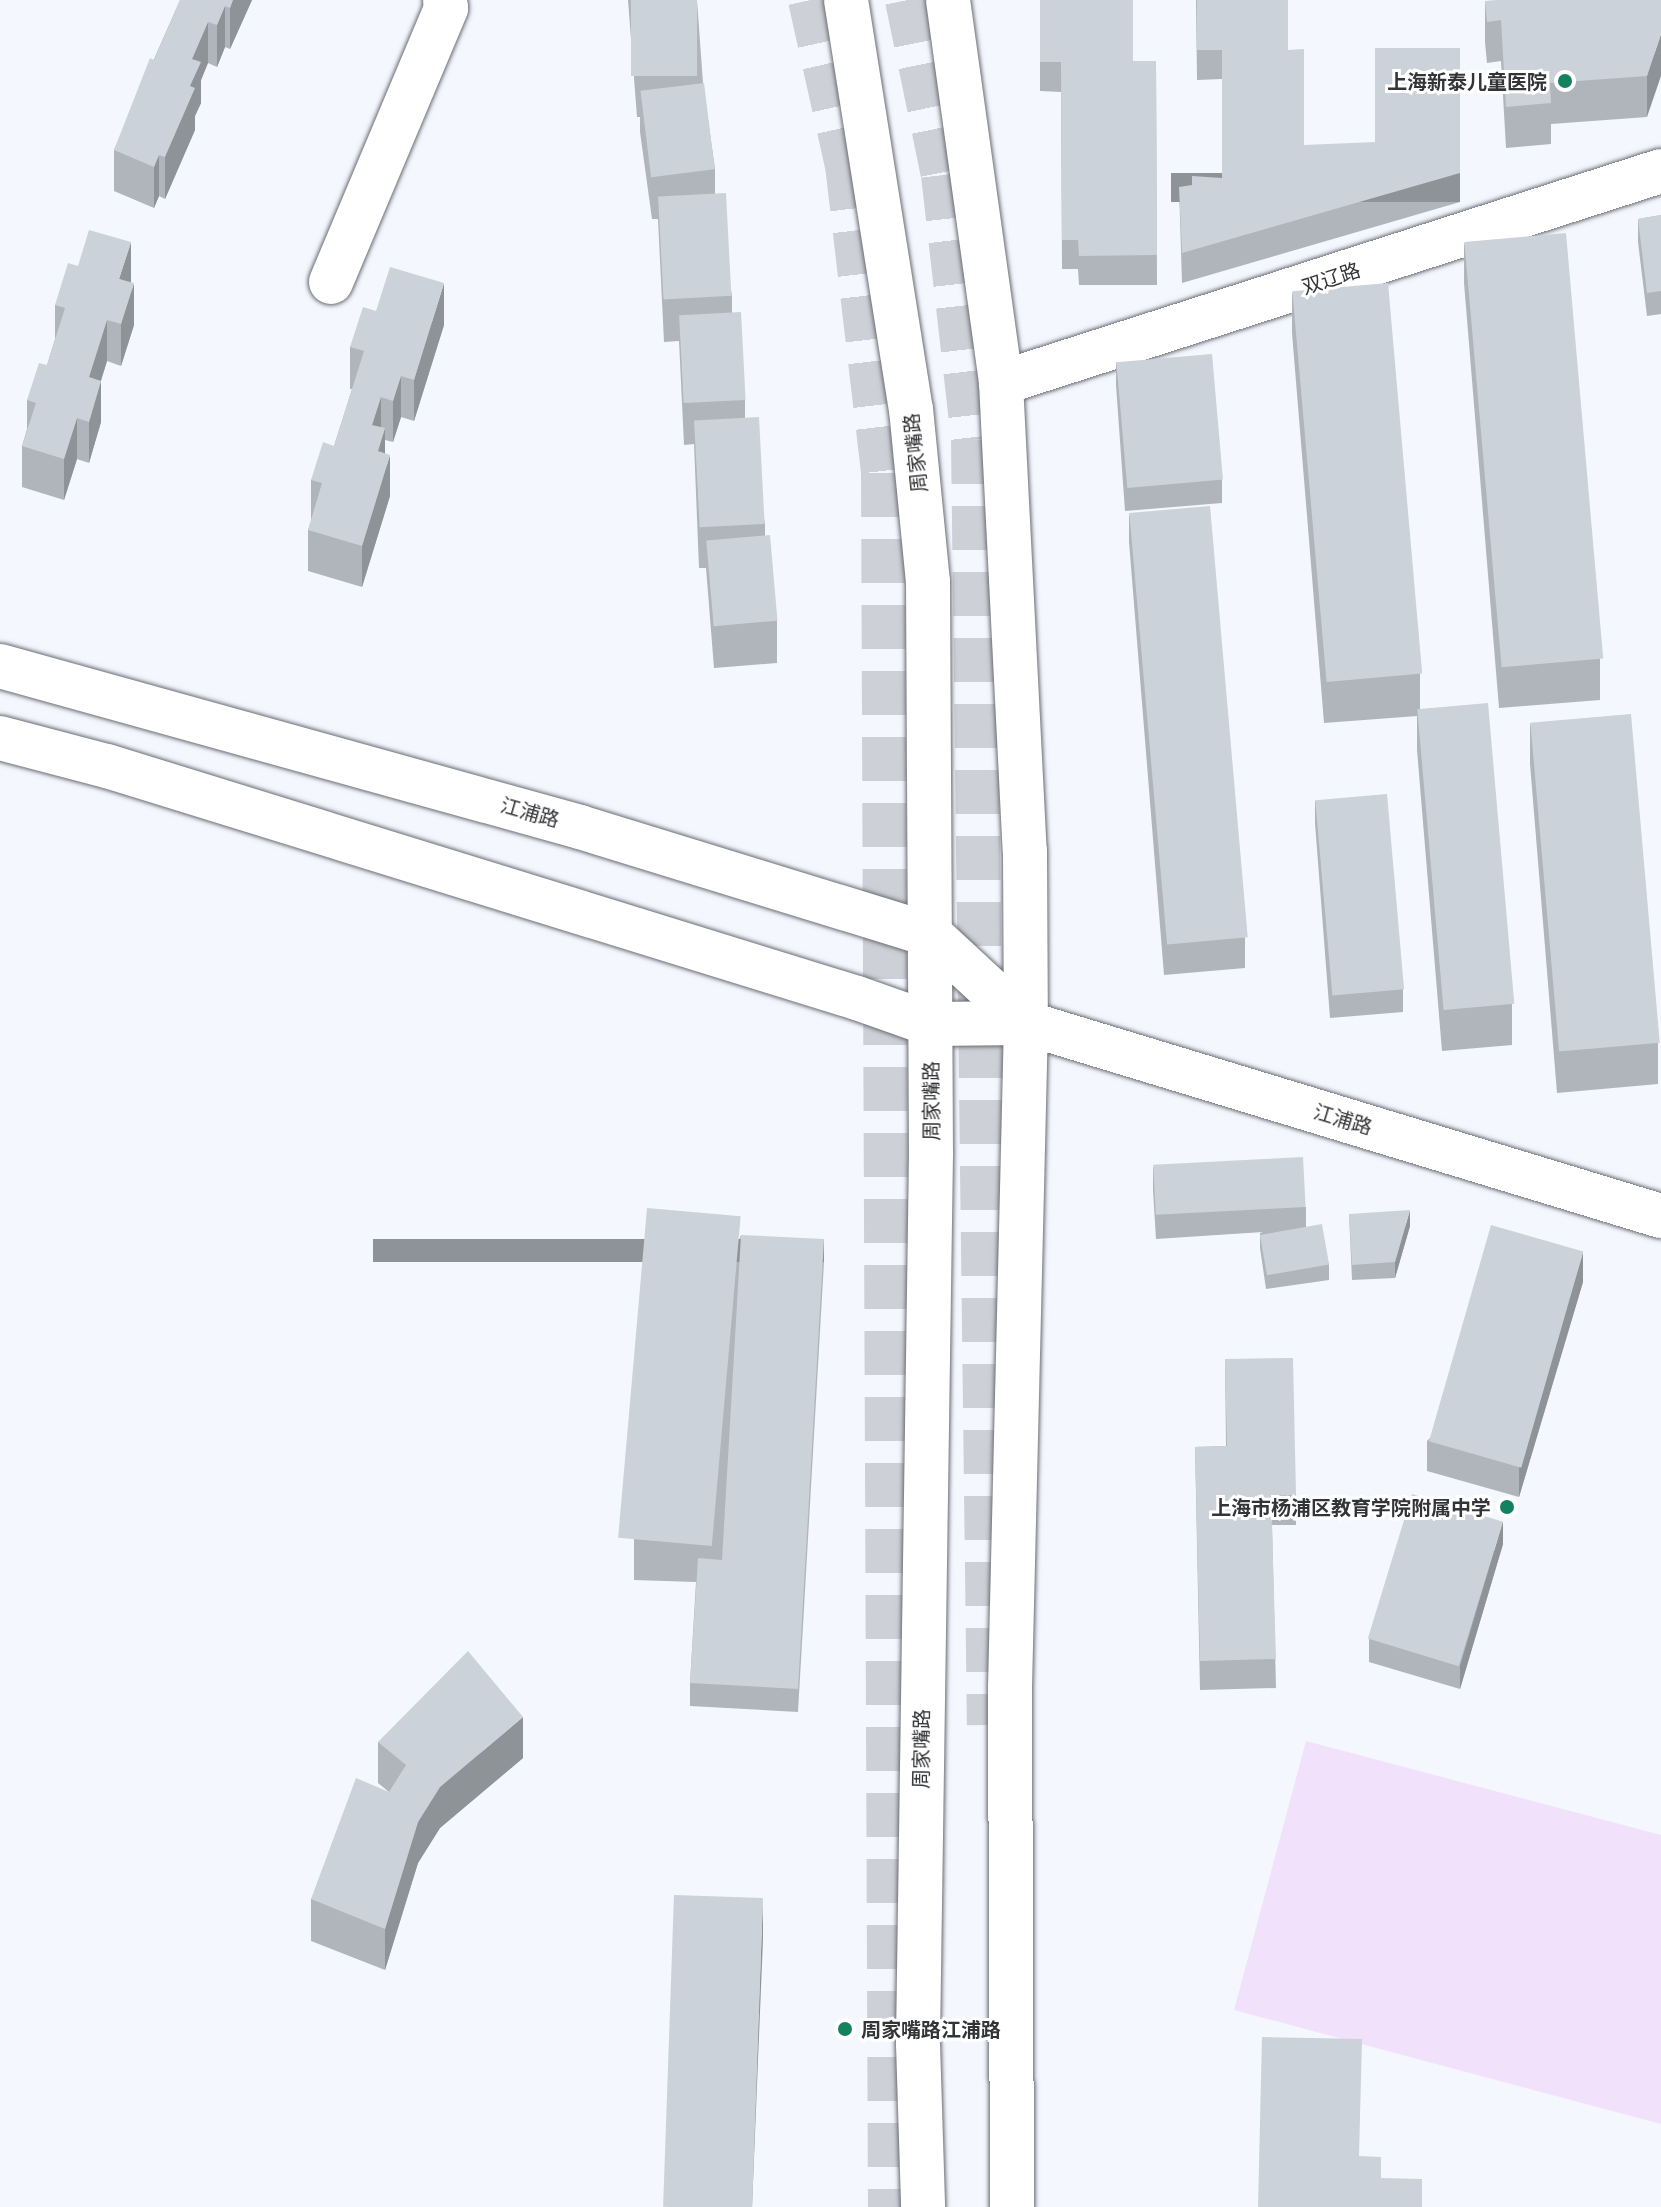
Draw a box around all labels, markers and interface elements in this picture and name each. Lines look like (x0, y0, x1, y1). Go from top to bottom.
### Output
place label: 上海新泰儿童医院 (1387, 69, 1547, 93)
marker: 上海新泰儿童医院 (1554, 70, 1576, 92)
street label: 双辽路 (1299, 257, 1363, 299)
street label: 周家嘴路 (899, 412, 931, 494)
street label: 江浦路 (498, 792, 562, 832)
street label: 周家嘴路 (919, 1061, 943, 1141)
street label: 江浦路 (1311, 1099, 1375, 1139)
place label: 上海市杨浦区教育学院附属中学 (1211, 1495, 1491, 1519)
marker: 上海市杨浦区教育学院附属中学 (1498, 1498, 1516, 1516)
street label: 周家嘴路 (908, 1709, 934, 1789)
place label: 周家嘴路江浦路 (861, 2017, 1001, 2041)
marker: 周家嘴路江浦路 (836, 2020, 854, 2038)

